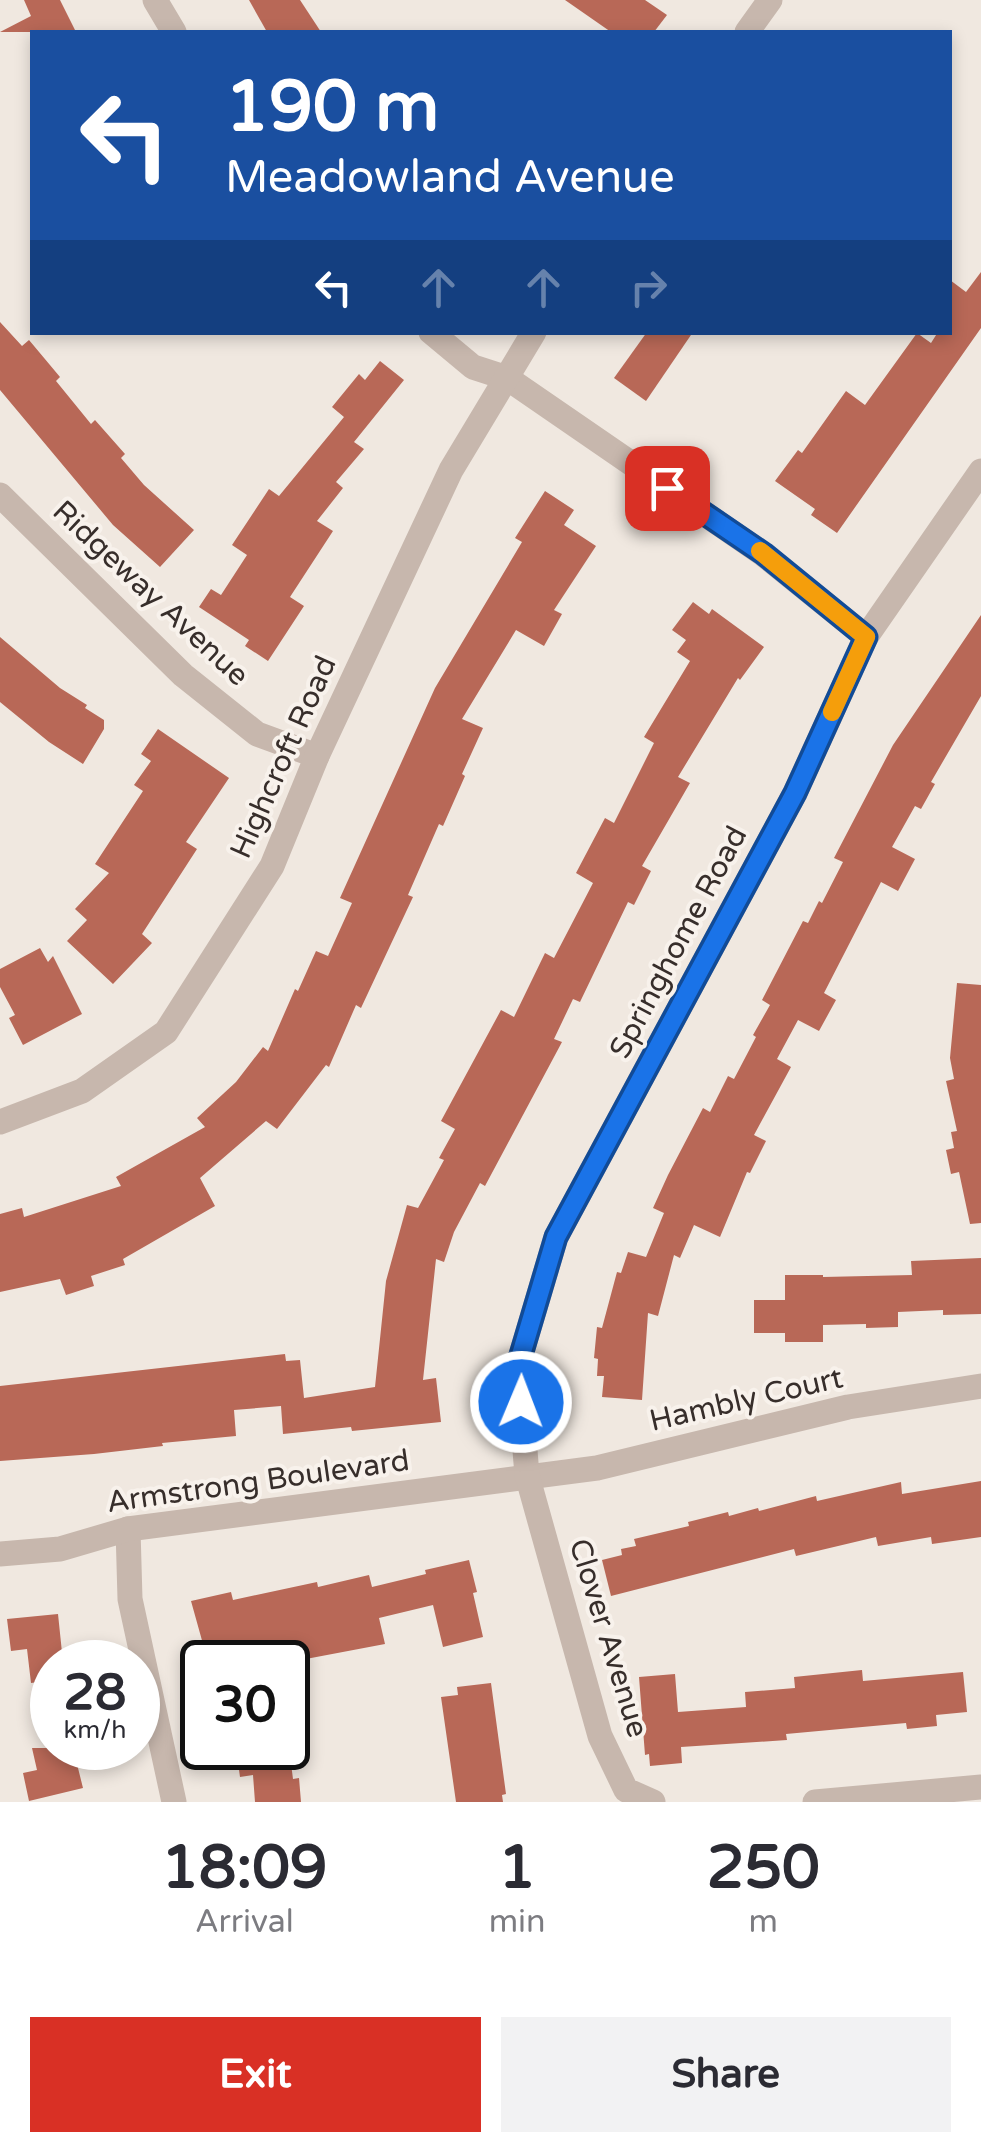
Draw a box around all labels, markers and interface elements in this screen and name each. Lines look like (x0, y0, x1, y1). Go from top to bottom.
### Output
text: 190 m (225, 66, 439, 150)
icon: left (60, 70, 190, 200)
text: Meadowland Avenue (225, 151, 675, 205)
icon: left (306, 260, 361, 315)
icon: ahead (411, 260, 466, 315)
icon: ahead (516, 260, 571, 315)
icon: right (621, 260, 676, 315)
pin (625, 446, 710, 531)
icon: arrive (640, 461, 695, 516)
street label: Ridgeway Avenue (45, 493, 257, 694)
street label: Highcroft Road (222, 650, 345, 864)
street label: Springhome Road (602, 820, 755, 1065)
position arrow (469, 1350, 573, 1454)
street label: Hambly Court (646, 1359, 846, 1440)
street label: Armstrong Boulevard (104, 1442, 412, 1521)
street label: Clover Avenue (561, 1534, 656, 1742)
speed limit sign: 30 (180, 1640, 310, 1770)
text: 28 (64, 1663, 126, 1723)
text: km/h (64, 1715, 126, 1745)
text: 18:09 (161, 1832, 328, 1904)
text: 1 (498, 1832, 536, 1904)
text: 250 (707, 1832, 820, 1904)
text: Arrival (195, 1903, 294, 1941)
text: min (489, 1903, 546, 1941)
text: m (749, 1903, 778, 1941)
button: Exit (30, 2017, 481, 2132)
button: Share (501, 2017, 951, 2132)

